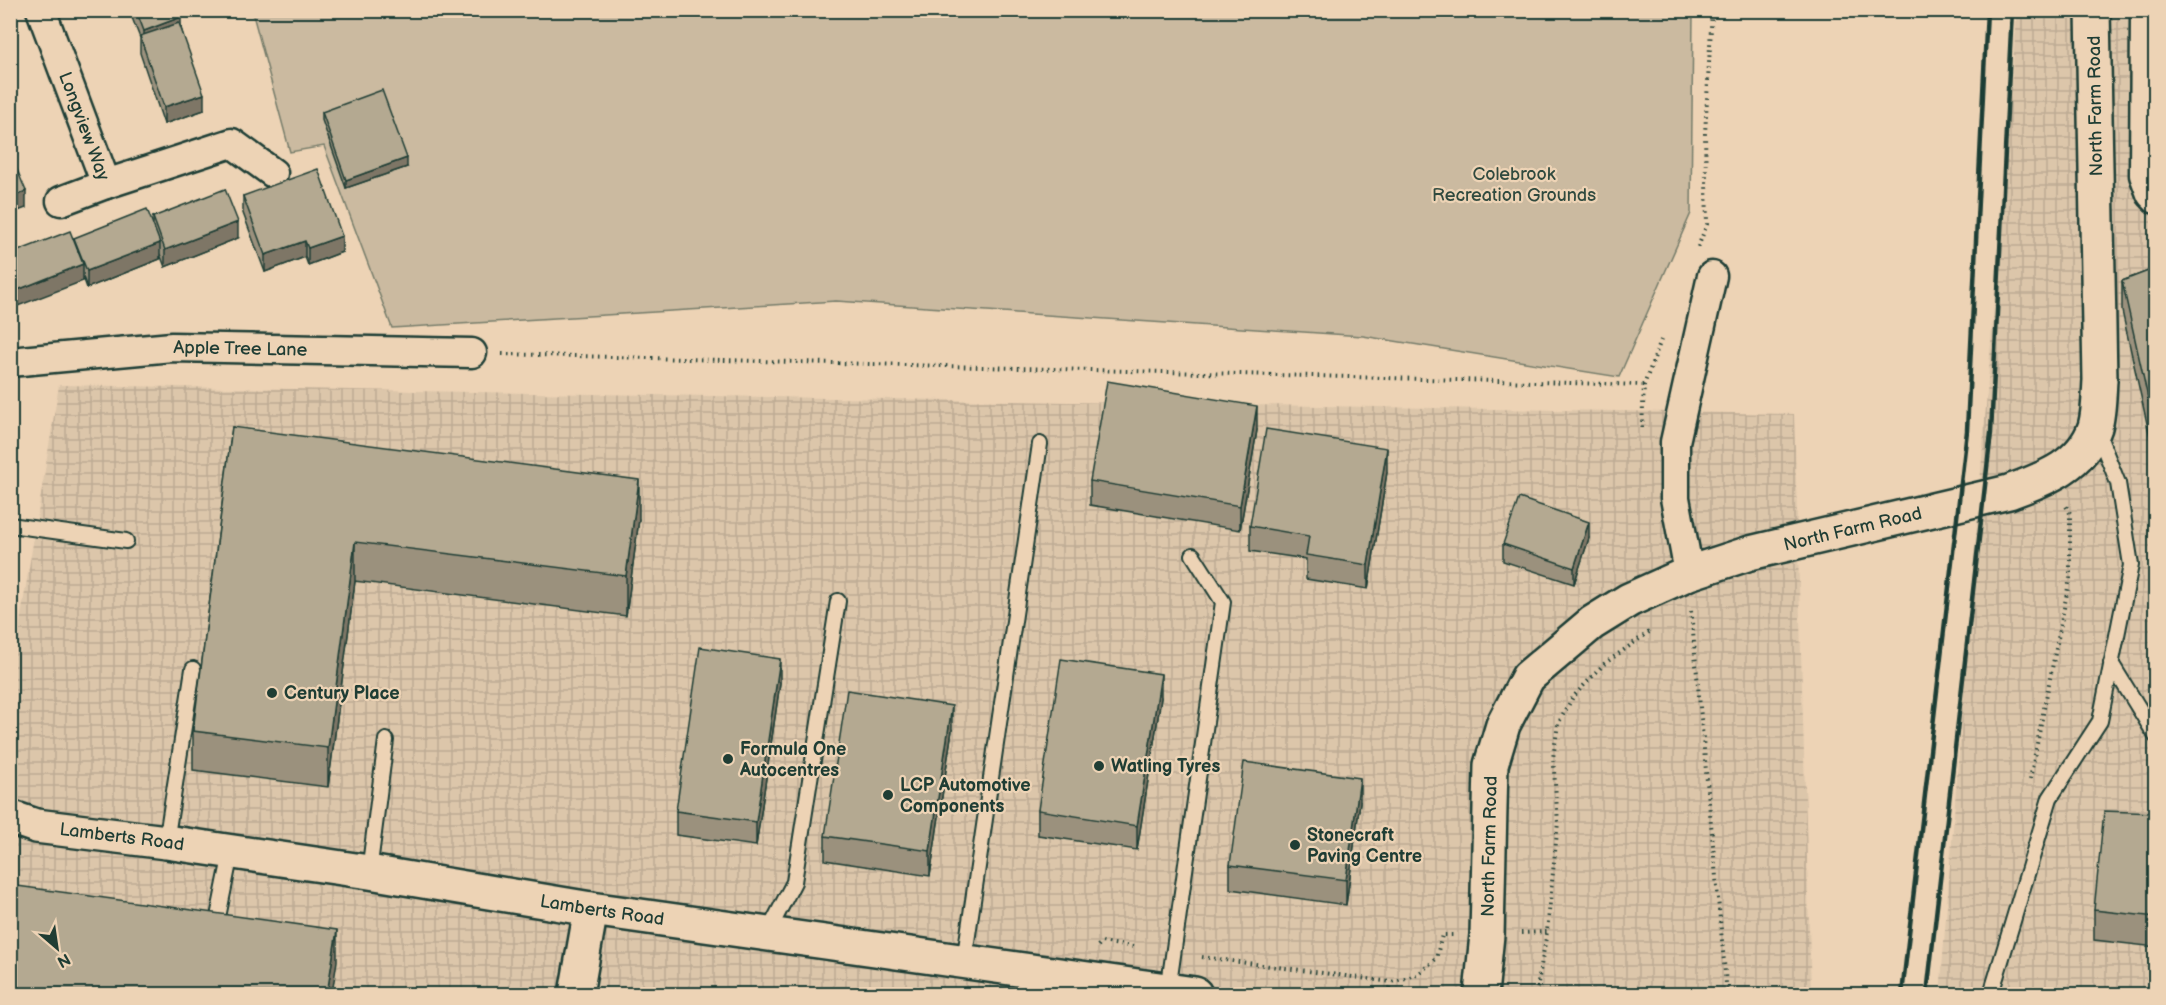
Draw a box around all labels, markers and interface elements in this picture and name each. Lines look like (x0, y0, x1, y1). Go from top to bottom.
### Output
street label: North Farm Road (2084, 35, 2107, 177)
street label: Longview Way (54, 69, 114, 184)
park label: Colebrook Recreation Grounds (1432, 164, 1596, 206)
street label: Apple Tree Lane (173, 337, 308, 361)
street label: North Farm Road (1782, 503, 1924, 556)
place label: Century Place (284, 683, 400, 704)
marker: Century Place (265, 686, 279, 700)
place label: Formula One Autocentres (739, 739, 846, 781)
marker: Formula One Autocentres (721, 752, 735, 766)
place label: Watling Tyres (1111, 756, 1220, 777)
marker: Watling Tyres (1092, 759, 1106, 773)
place label: LCP Automotive Components (900, 775, 1030, 817)
street label: North Farm Road (1477, 776, 1502, 917)
marker: LCP Automotive Components (881, 788, 895, 802)
street label: Lamberts Road (58, 819, 185, 856)
place label: Stonecraft Paving Centre (1307, 825, 1422, 867)
marker: Stonecraft Paving Centre (1288, 838, 1302, 852)
street label: Lamberts Road (538, 891, 666, 930)
north arrow (27, 918, 87, 978)
text: N (54, 949, 73, 971)

